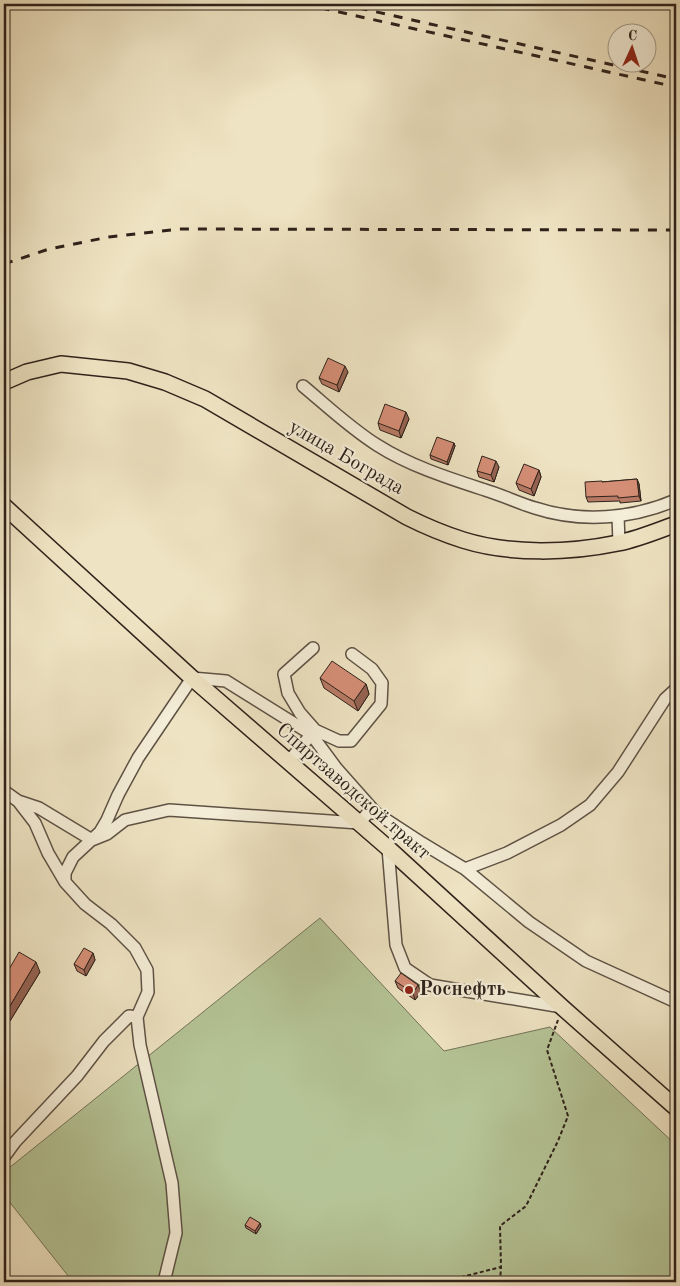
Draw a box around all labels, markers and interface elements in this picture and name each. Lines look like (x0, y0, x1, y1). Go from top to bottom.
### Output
north arrow (608, 22, 658, 72)
text: С (628, 29, 638, 43)
street label: улица Бограда (285, 417, 407, 499)
street label: Спиртзаводской тракт (272, 720, 434, 864)
place label: Роснефть (419, 980, 506, 1000)
marker: Роснефть (403, 984, 415, 996)

